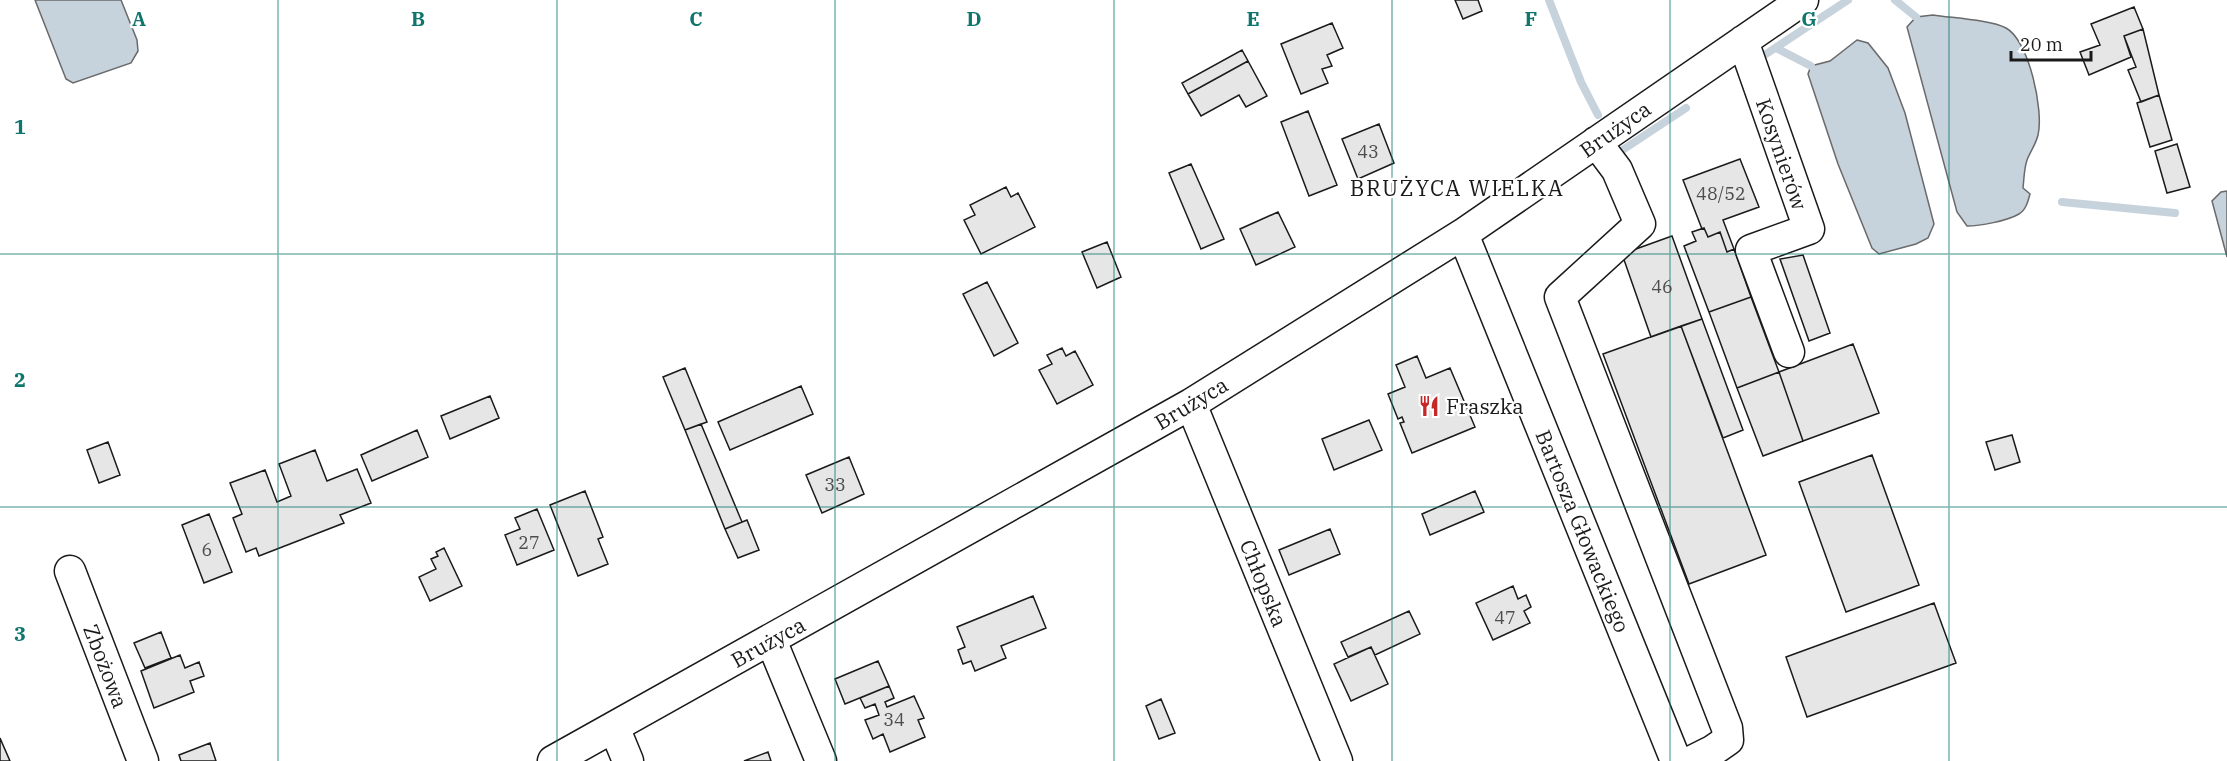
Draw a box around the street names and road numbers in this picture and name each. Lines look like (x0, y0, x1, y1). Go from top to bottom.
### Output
street label: Brużyca (1574, 94, 1656, 164)
street label: Kosynierów (1750, 95, 1814, 214)
street label: Brużyca (1149, 370, 1233, 436)
street label: Bartosza Głowackiego (1530, 426, 1636, 636)
street label: Chłopska (1234, 535, 1294, 631)
street label: Brużyca (726, 610, 810, 674)
street label: Zbożowa (77, 620, 135, 712)

